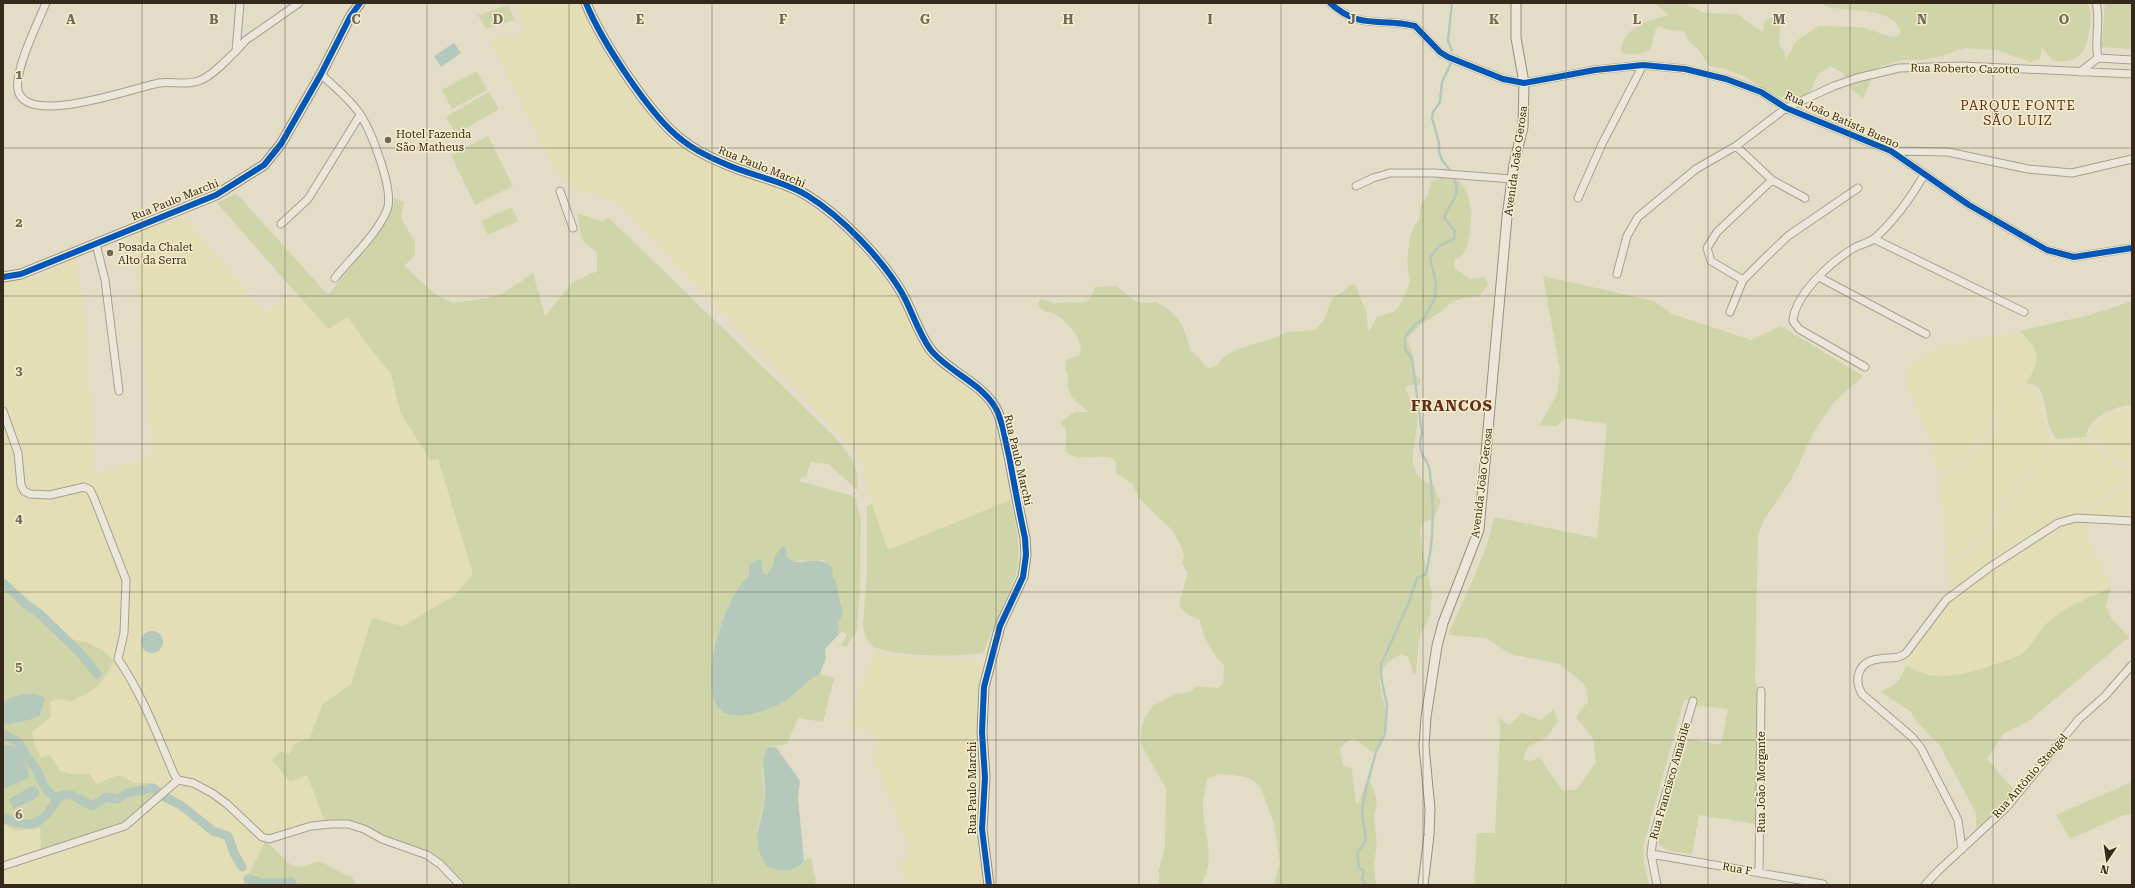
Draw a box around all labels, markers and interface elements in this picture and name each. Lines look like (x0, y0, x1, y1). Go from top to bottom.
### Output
text: A (66, 12, 76, 27)
text: B (209, 12, 219, 27)
text: C (351, 12, 361, 27)
text: D (493, 12, 503, 27)
text: E (636, 12, 644, 27)
text: F (779, 12, 787, 27)
text: G (920, 12, 930, 27)
text: H (1063, 12, 1074, 27)
text: I (1207, 12, 1213, 27)
text: J (1348, 12, 1356, 27)
text: K (1489, 12, 1500, 27)
text: L (1633, 12, 1641, 27)
text: M (1773, 12, 1786, 27)
text: N (1917, 12, 1927, 27)
text: O (2059, 12, 2070, 27)
street label: Rua Roberto Cazotto (1910, 62, 2020, 76)
text: 1 (15, 67, 23, 82)
street label: Rua João Batista Bueno (1783, 89, 1901, 151)
district label: PARQUE FONTE SÃO LUIZ (1960, 98, 2076, 128)
street label: Avenida João Gerosa (1502, 105, 1530, 217)
place label: Hotel Fazenda São Matheus (396, 128, 471, 154)
marker: Hotel Fazenda São Matheus (383, 135, 393, 145)
street label: Rua Paulo Marchi (716, 144, 808, 191)
street label: Rua Paulo Marchi (129, 176, 221, 223)
text: 2 (15, 215, 23, 230)
place label: Posada Chalet Alto da Serra (118, 241, 193, 267)
marker: Posada Chalet Alto da Serra (105, 248, 115, 258)
text: 3 (15, 363, 23, 378)
district label: FRANCOS (1411, 397, 1493, 415)
street label: Rua Paulo Marchi (1001, 413, 1035, 507)
street label: Avenida João Gerosa (1469, 427, 1495, 539)
text: 4 (15, 511, 23, 526)
text: 5 (15, 659, 23, 674)
street label: Rua Francisco Amabile (1647, 721, 1693, 841)
street label: Rua João Morgante (1755, 731, 1768, 833)
street label: Rua Antônio Stengel (1990, 731, 2071, 821)
street label: Rua Paulo Marchi (966, 741, 979, 835)
text: 6 (15, 807, 23, 822)
north arrow (2087, 840, 2127, 880)
street label: Rua F (1721, 860, 1753, 878)
text: N (2099, 862, 2110, 877)

